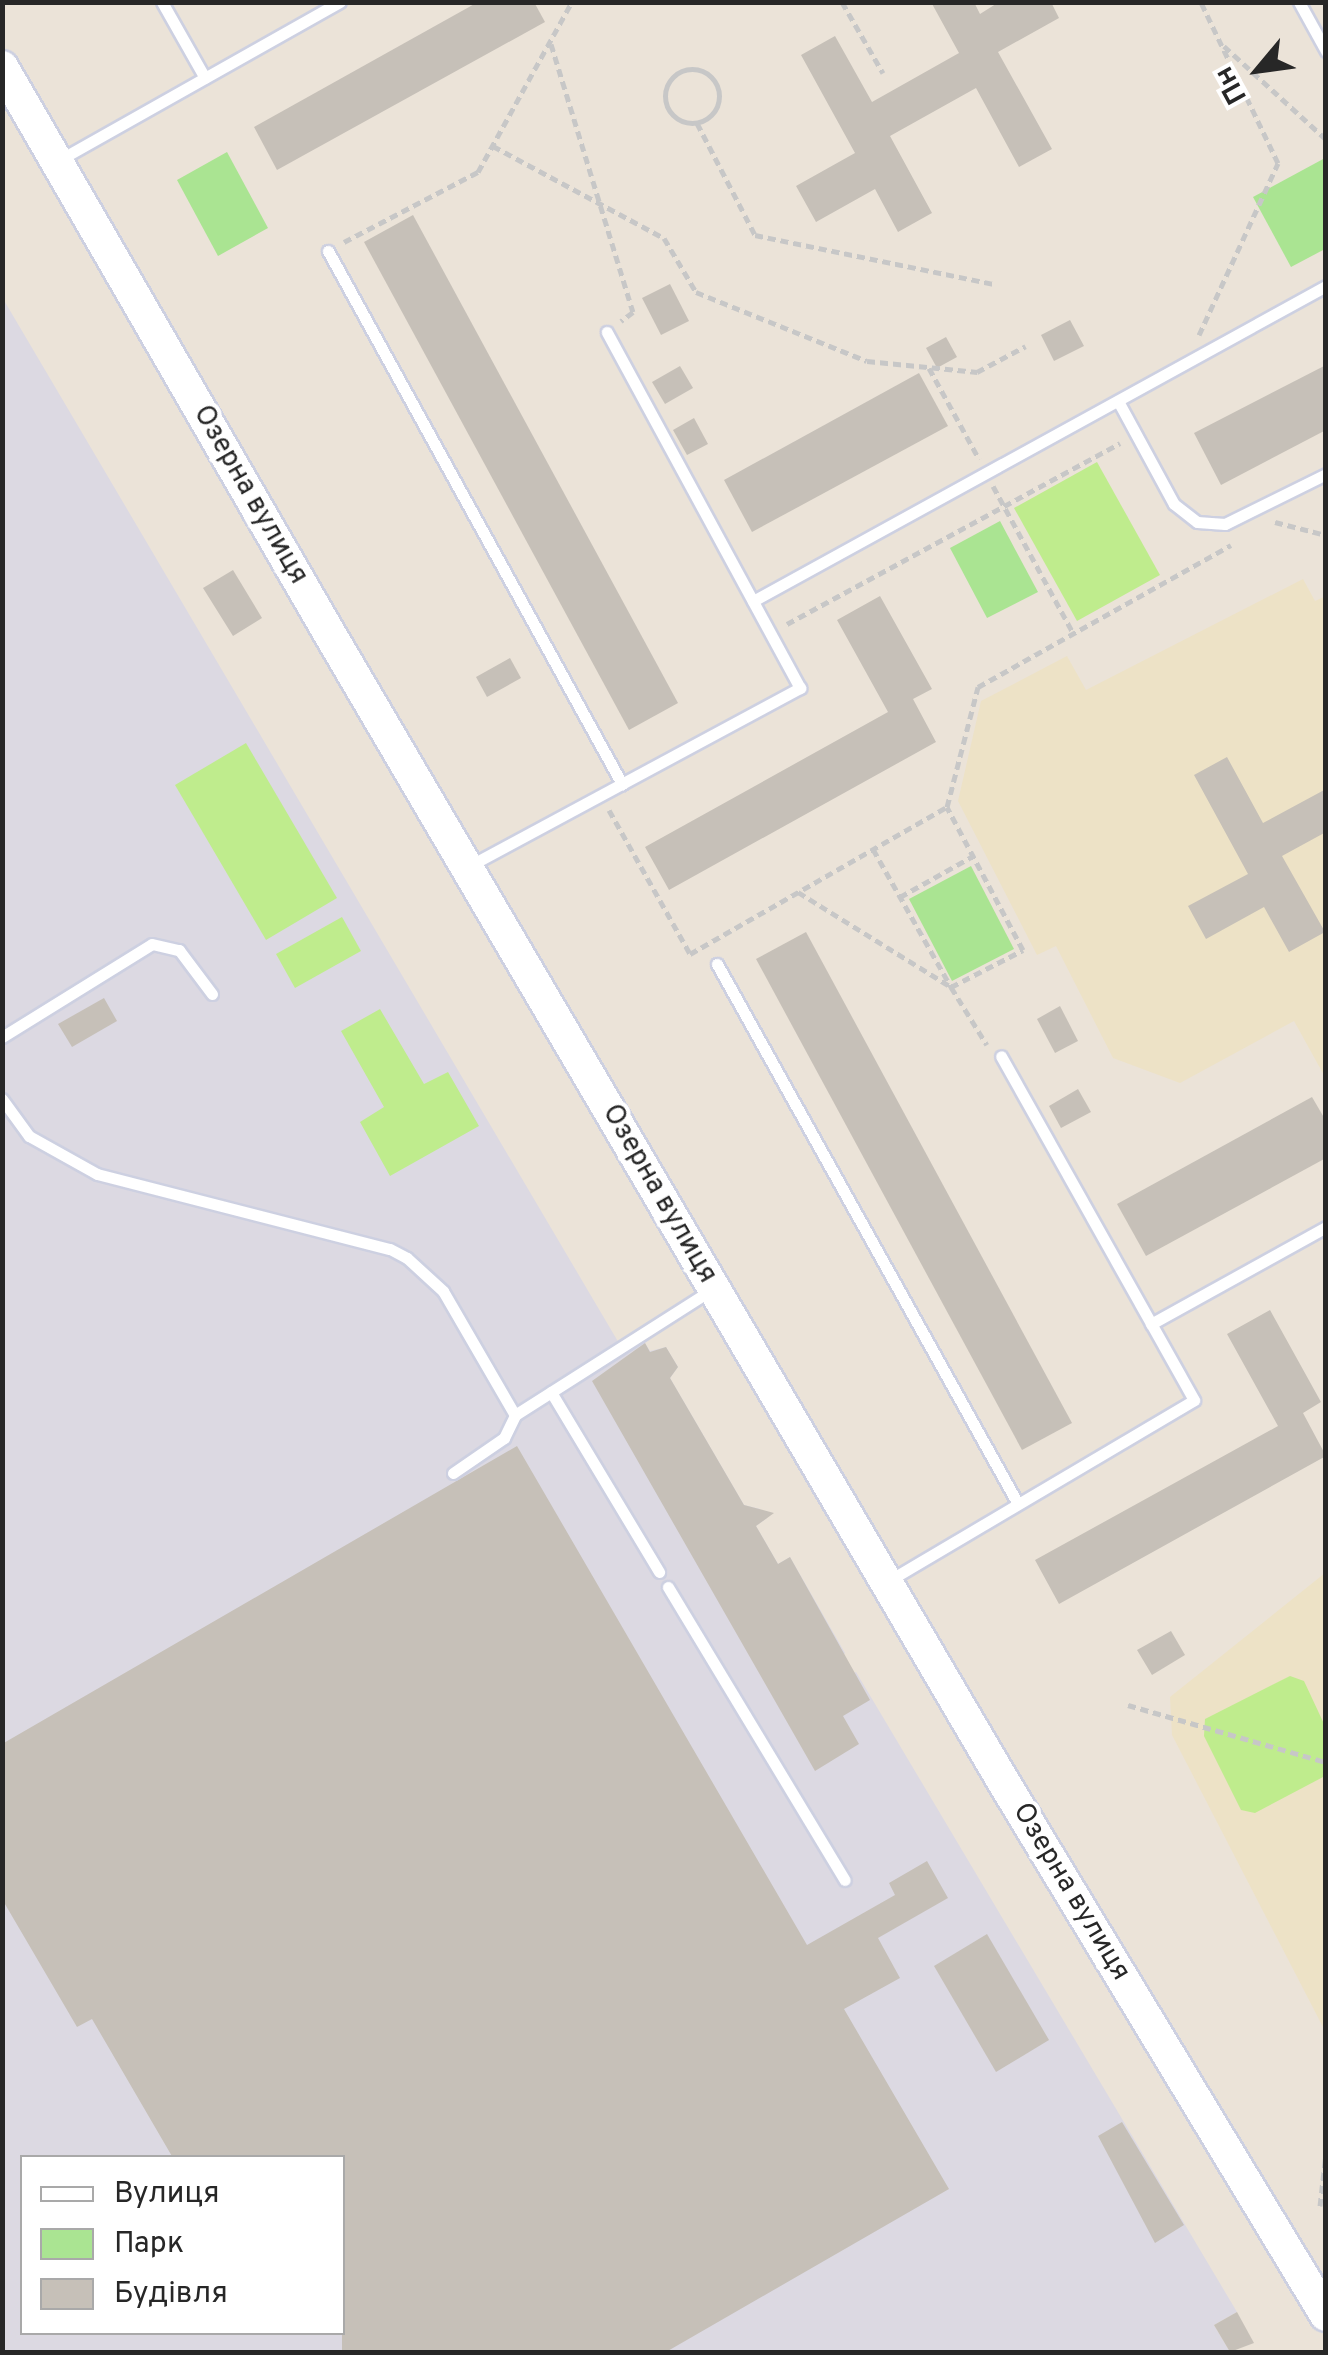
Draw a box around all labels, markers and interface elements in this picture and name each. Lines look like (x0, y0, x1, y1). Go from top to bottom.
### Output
north arrow (1208, 20, 1308, 120)
text: Пн (1207, 59, 1257, 110)
street label: Озерна вулиця (185, 400, 315, 590)
street label: Озерна вулиця (594, 1099, 724, 1289)
street label: Озерна вулиця (1005, 1797, 1137, 1987)
legend (20, 2155, 345, 2335)
text: Вулиця (114, 2176, 220, 2213)
text: Парк (114, 2226, 184, 2263)
text: Будівля (114, 2276, 228, 2313)

